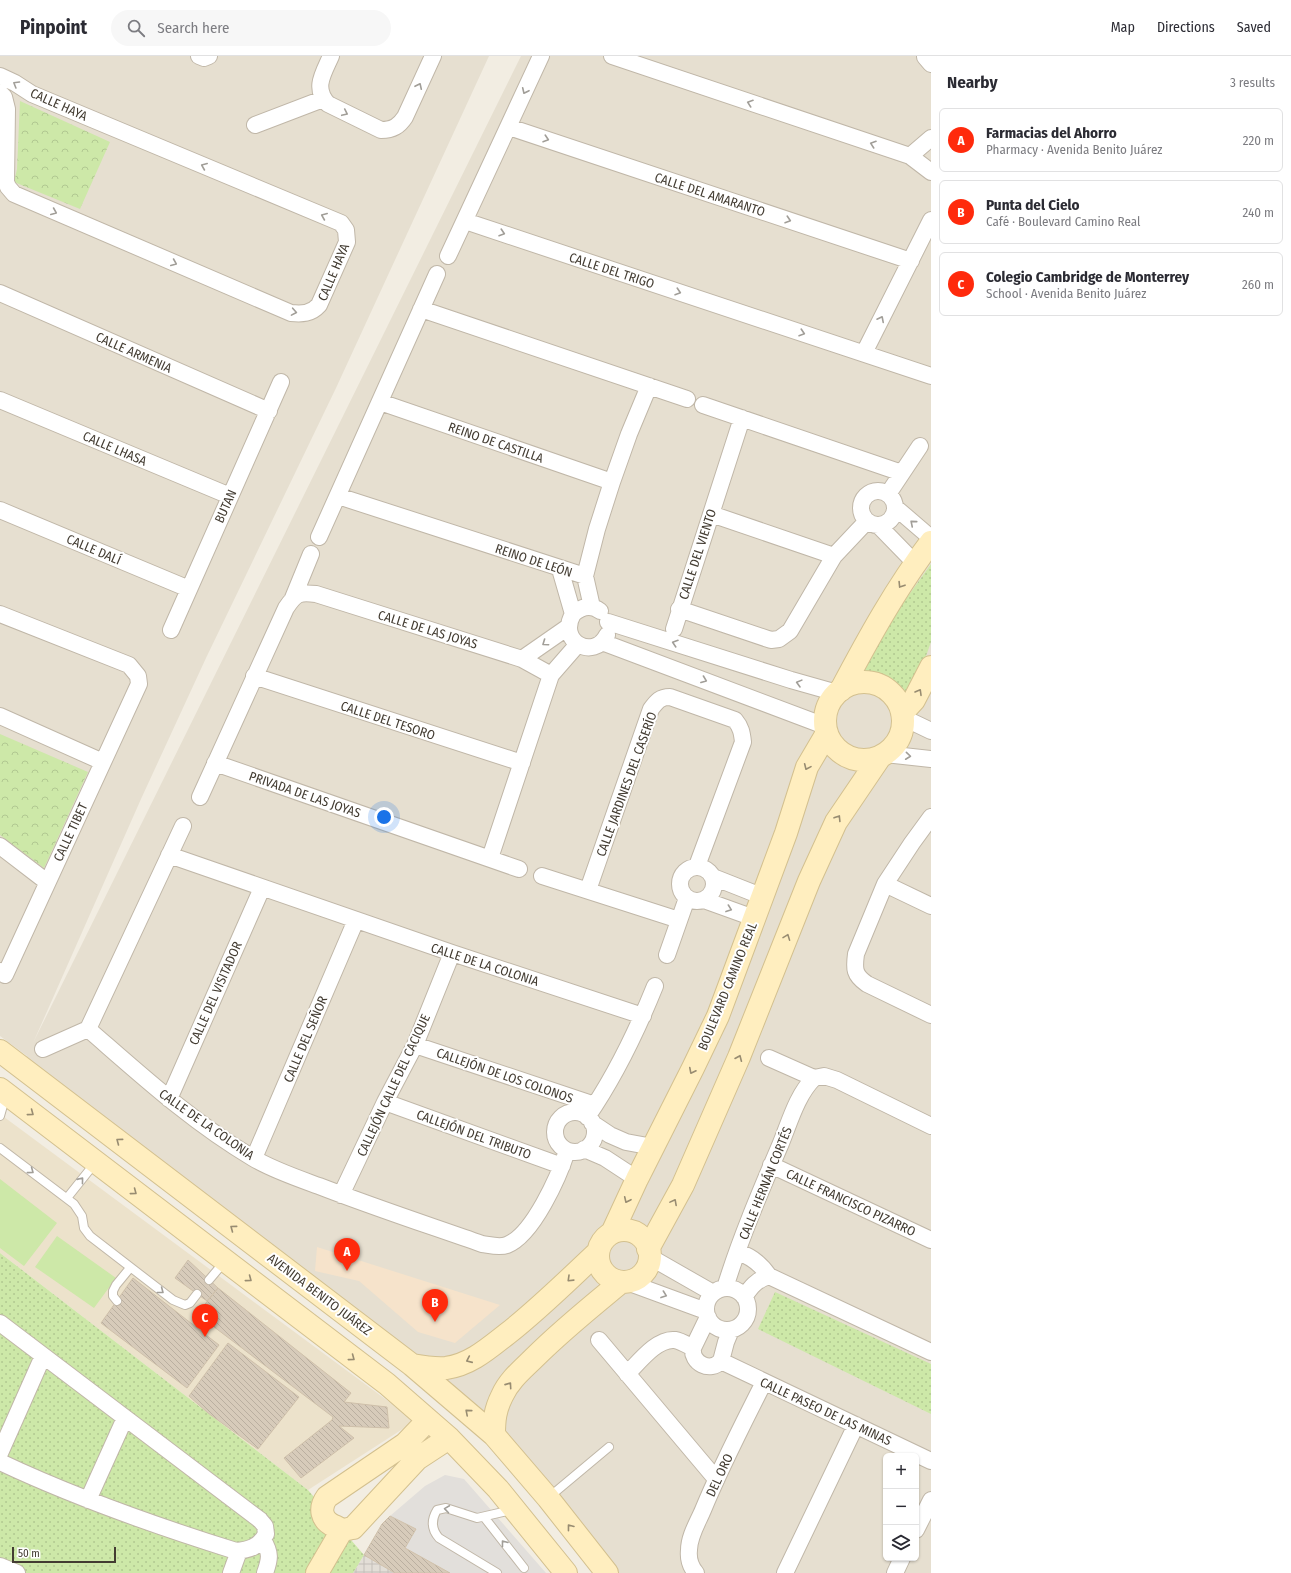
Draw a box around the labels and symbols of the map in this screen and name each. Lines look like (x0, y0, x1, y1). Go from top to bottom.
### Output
one-way arrow (13, 81, 20, 89)
one-way arrow (414, 83, 422, 91)
street label: CALLE HAYA (28, 85, 90, 124)
one-way arrow (522, 87, 530, 95)
one-way arrow (747, 99, 754, 107)
one-way arrow (341, 108, 348, 116)
one-way arrow (542, 134, 549, 143)
one-way arrow (870, 140, 877, 149)
one-way arrow (201, 163, 209, 171)
street label: CALLE DEL AMARANTO (653, 170, 767, 219)
one-way arrow (50, 207, 58, 215)
one-way arrow (321, 213, 328, 221)
one-way arrow (785, 215, 792, 224)
one-way arrow (498, 229, 505, 237)
street label: CALLE HAYA (315, 241, 352, 303)
street label: CALLE DEL TRIGO (567, 250, 656, 291)
one-way arrow (170, 258, 177, 266)
one-way arrow (675, 287, 682, 296)
one-way arrow (291, 308, 297, 316)
one-way arrow (877, 315, 884, 323)
one-way arrow (798, 328, 805, 337)
street label: CALLE ARMENIA (94, 329, 174, 376)
street label: REINO DE CASTILLA (446, 419, 546, 466)
street label: CALLE LHASA (81, 428, 149, 469)
street label: BUTAN (212, 487, 239, 525)
street label: CALLE DEL VIENTO (676, 507, 719, 601)
one-way arrow (911, 520, 918, 527)
street label: CALLE DALÍ (64, 531, 124, 568)
street label: REINO DE LEÓN (493, 541, 574, 580)
one-way arrow (898, 581, 905, 588)
street label: CALLE DE LAS JOYAS (376, 607, 479, 652)
one-way arrow (543, 638, 550, 645)
one-way arrow (672, 640, 679, 648)
one-way arrow (700, 676, 707, 684)
one-way arrow (796, 679, 803, 688)
one-way arrow (915, 689, 922, 696)
street label: CALLE DEL TESORO (339, 698, 437, 743)
street label: CALLE JARDINES DEL CASERÍO (593, 710, 660, 859)
one-way arrow (905, 752, 911, 761)
one-way arrow (804, 763, 812, 770)
street label: PRIVADA DE LAS JOYAS (247, 768, 363, 821)
street label: CALLE TIBET (50, 801, 91, 864)
your location (374, 807, 394, 827)
one-way arrow (834, 815, 841, 822)
one-way arrow (725, 904, 732, 913)
street label: BOULEVARD CAMINO REAL (695, 920, 760, 1052)
one-way arrow (782, 934, 790, 941)
street label: CALLE DEL VISITADOR (186, 939, 245, 1047)
street label: CALLE DE LA COLONIA (429, 940, 541, 989)
street label: CALLE DEL SEÑOR (281, 994, 330, 1085)
street label: CALLEJÓN CALLE DEL CACIQUE (354, 1012, 433, 1159)
street label: CALLEJÓN DE LOS COLONOS (435, 1045, 575, 1106)
one-way arrow (734, 1055, 742, 1062)
one-way arrow (689, 1067, 696, 1074)
street label: CALLE DE LA COLONIA (156, 1086, 257, 1163)
street label: CALLEJÓN DEL TRIBUTO (414, 1107, 533, 1162)
one-way arrow (26, 1109, 33, 1116)
street label: CALLE HERNÁN CORTÉS (736, 1124, 795, 1242)
one-way arrow (116, 1139, 123, 1146)
one-way arrow (27, 1166, 34, 1173)
street label: CALLE FRANCISCO PIZARRO (784, 1166, 918, 1239)
one-way arrow (77, 1178, 84, 1185)
one-way arrow (130, 1187, 137, 1194)
one-way arrow (624, 1195, 632, 1203)
one-way arrow (669, 1199, 677, 1206)
one-way arrow (231, 1226, 238, 1233)
pin: A (334, 1238, 360, 1271)
street label: AVENIDA BENITO JUÁREZ (265, 1250, 375, 1338)
one-way arrow (567, 1274, 575, 1281)
one-way arrow (244, 1275, 251, 1282)
one-way arrow (157, 1287, 164, 1294)
pin: B (422, 1289, 448, 1322)
one-way arrow (660, 1291, 667, 1299)
pin: C (192, 1304, 218, 1337)
one-way arrow (348, 1353, 355, 1360)
one-way arrow (466, 1355, 474, 1363)
street label: CALLE PASEO DE LAS MINAS (758, 1374, 894, 1449)
one-way arrow (504, 1382, 512, 1389)
one-way arrow (465, 1409, 473, 1416)
street label: DEL ORO (703, 1451, 736, 1499)
one-way arrow (444, 1505, 450, 1514)
one-way arrow (568, 1524, 575, 1531)
one-way arrow (502, 1540, 509, 1547)
scale bar (12, 1545, 116, 1564)

